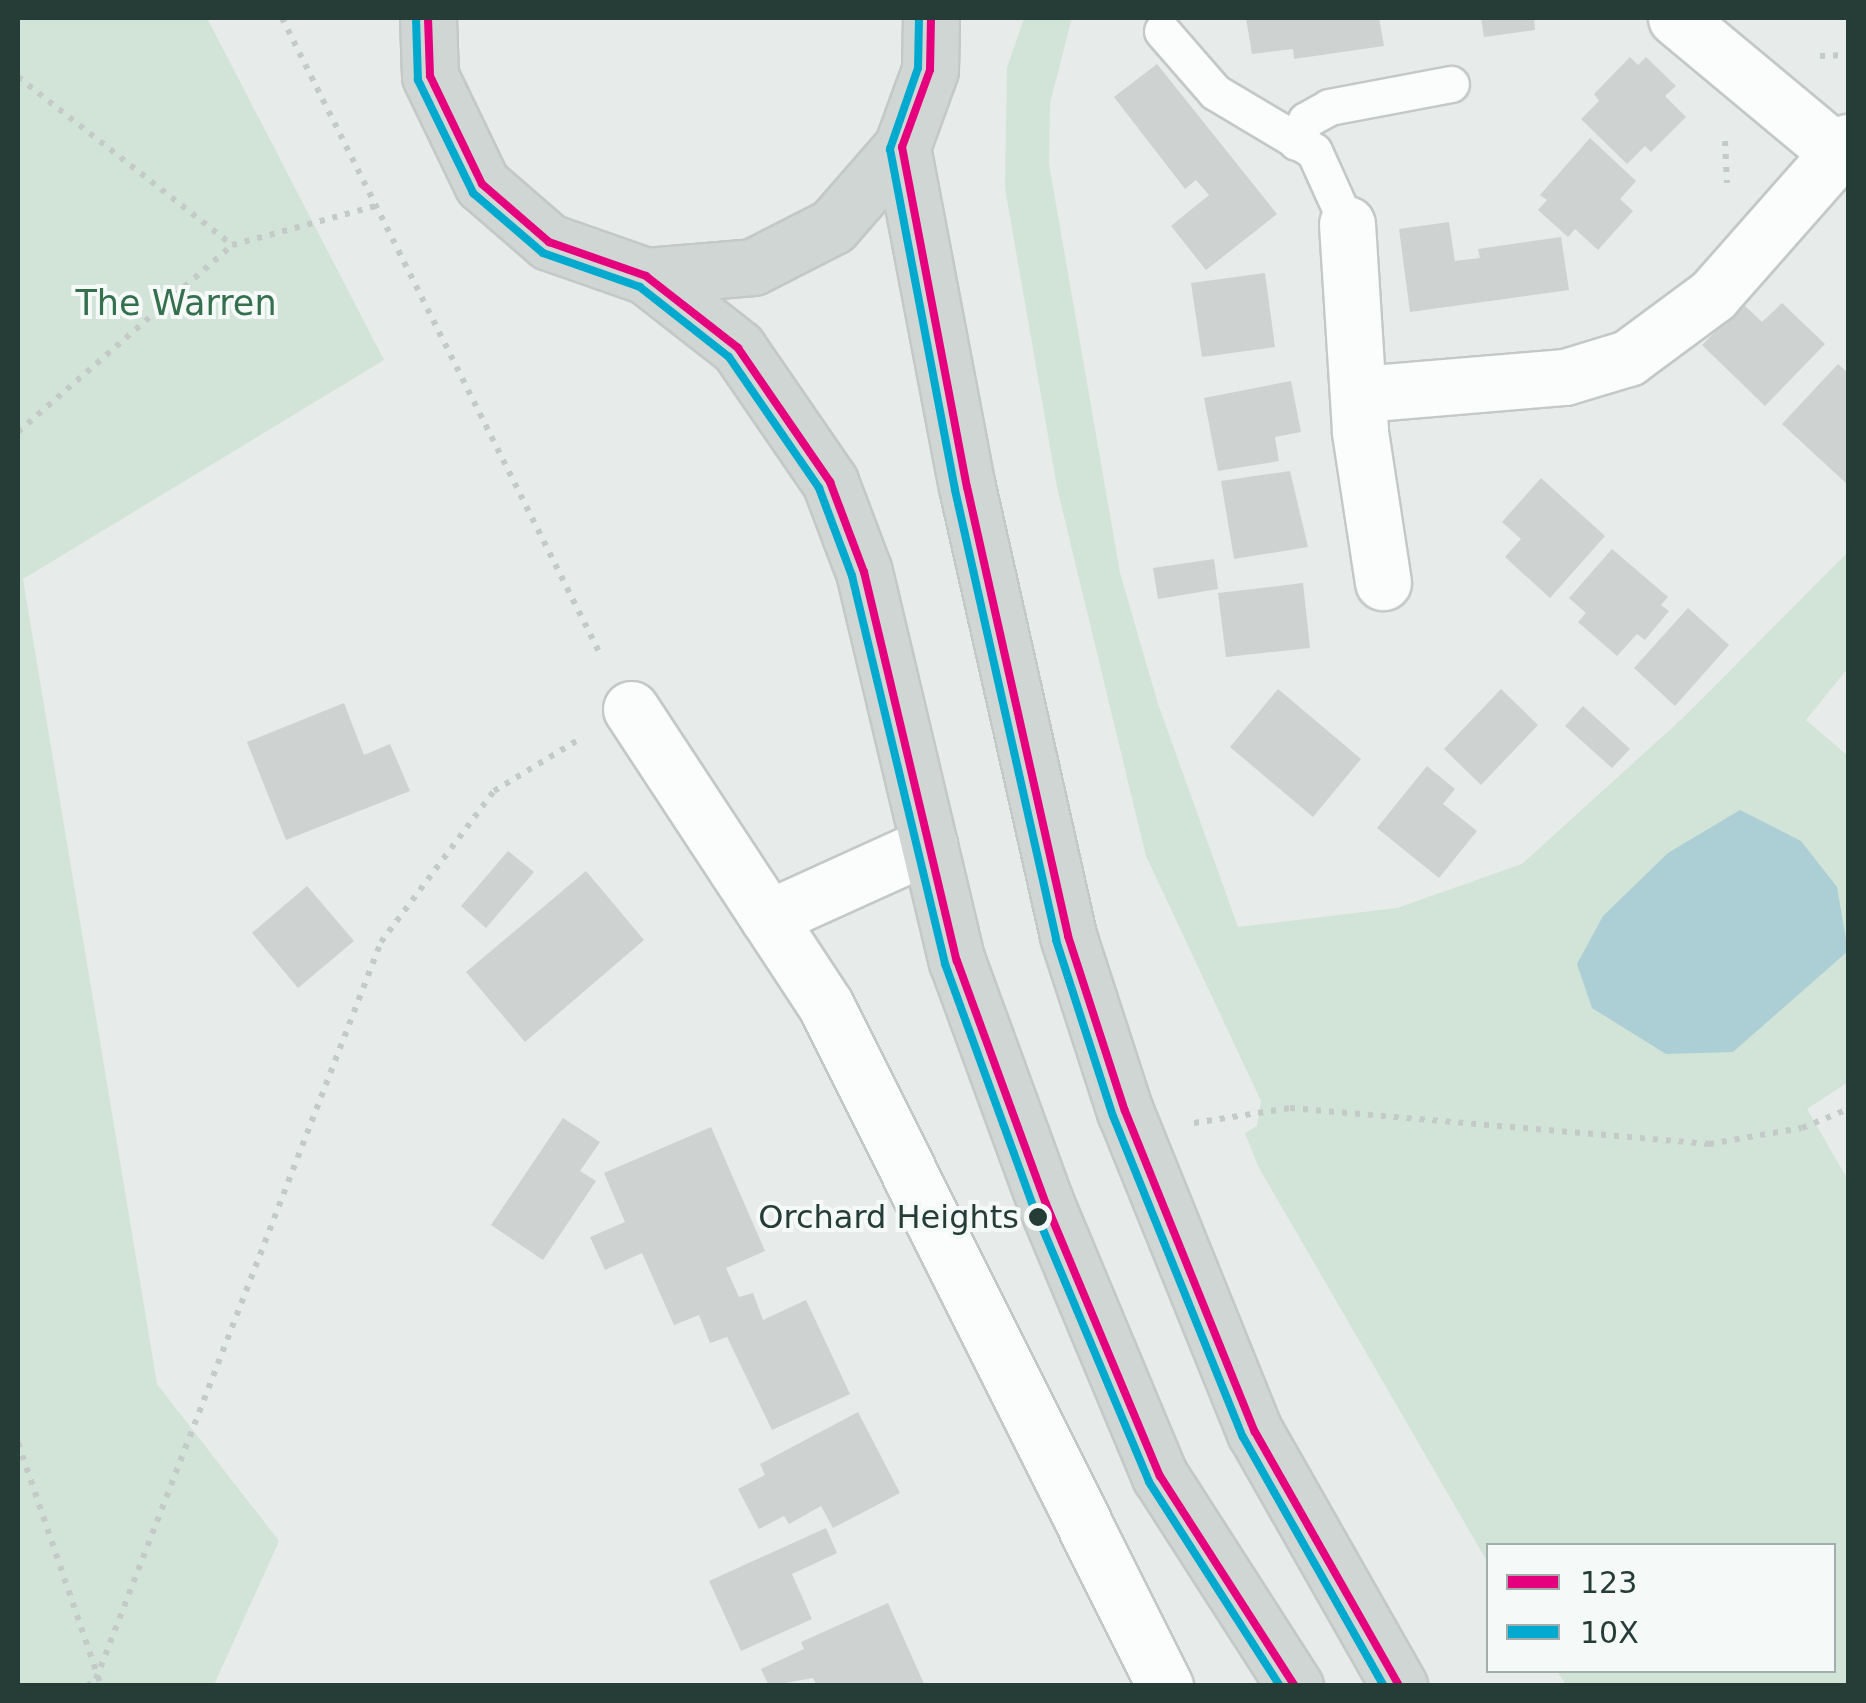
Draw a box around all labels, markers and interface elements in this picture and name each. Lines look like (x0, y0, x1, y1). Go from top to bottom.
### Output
park label: The Warren (75, 282, 277, 324)
place label: Orchard Heights (758, 1198, 1019, 1236)
marker: Orchard Heights (1028, 1207, 1048, 1227)
legend (1486, 1543, 1836, 1673)
text: 123 (1580, 1565, 1637, 1600)
text: 10X (1580, 1615, 1639, 1650)

